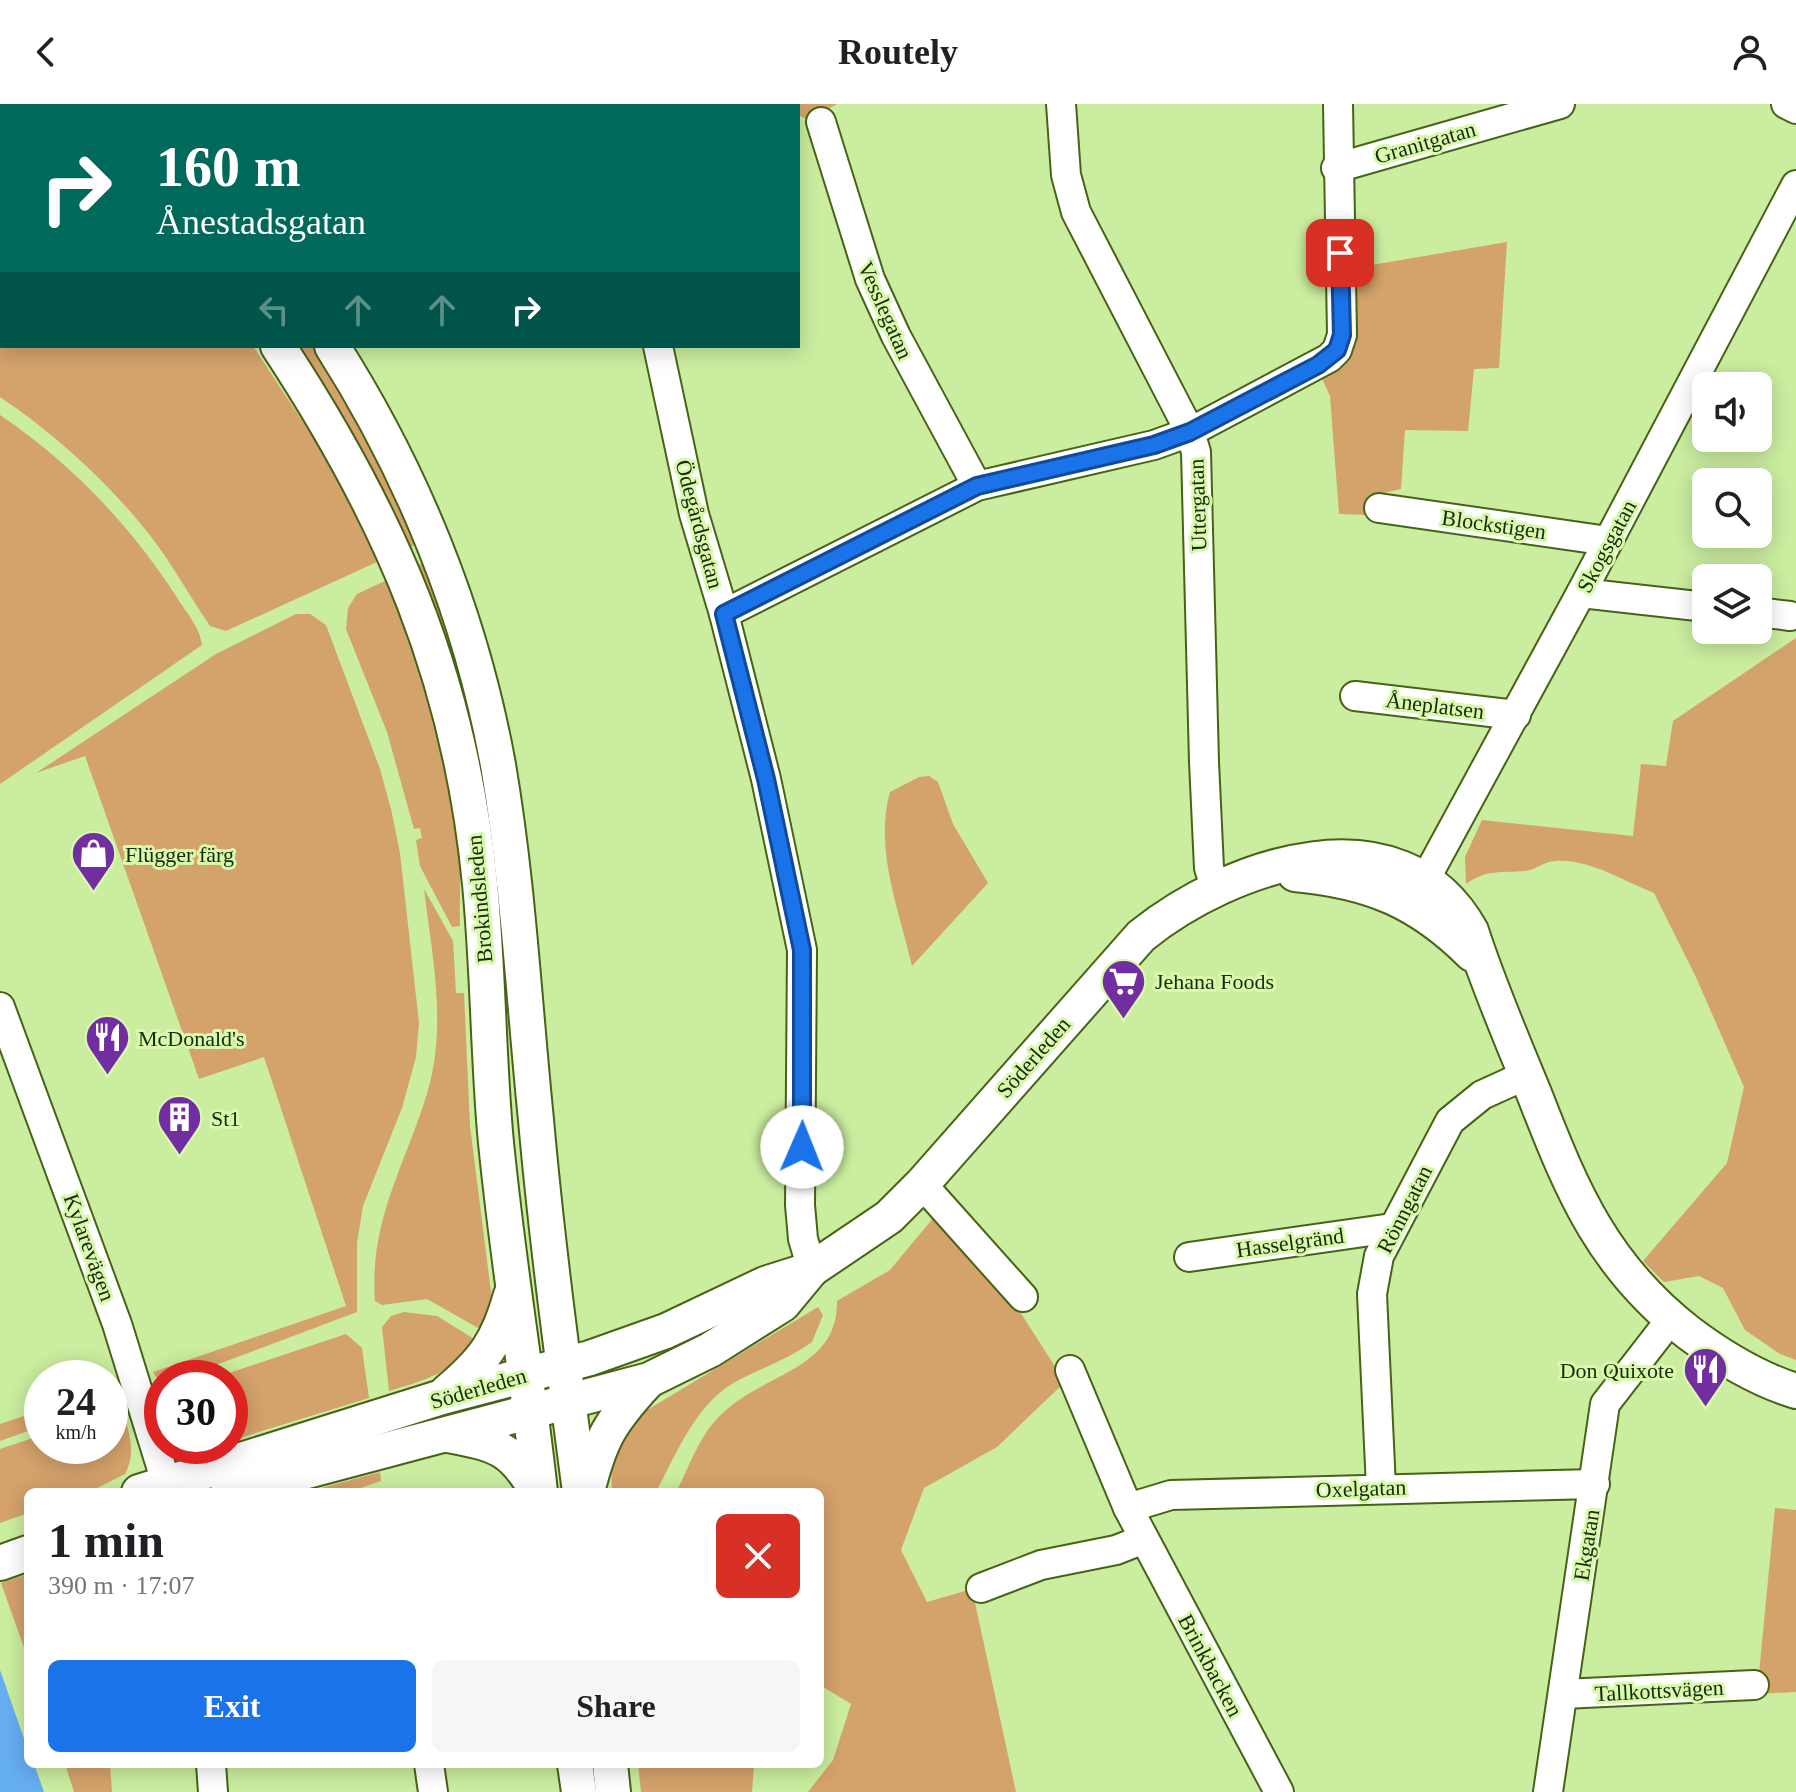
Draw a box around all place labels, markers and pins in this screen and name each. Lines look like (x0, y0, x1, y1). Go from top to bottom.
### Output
pin (1306, 219, 1374, 287)
shop icon: Flügger färg (70, 830, 118, 893)
place label: Flügger färg (125, 842, 234, 867)
supermarket icon: Jehana Foods (1100, 957, 1148, 1020)
place label: Jehana Foods (1155, 969, 1274, 994)
restaurant icon: McDonald's (83, 1014, 131, 1077)
place label: McDonald's (138, 1026, 245, 1051)
building icon: St1 (156, 1094, 204, 1157)
place label: St1 (211, 1106, 240, 1131)
restaurant icon: Don Quixote (1681, 1346, 1729, 1409)
place label: Don Quixote (1560, 1358, 1674, 1383)

